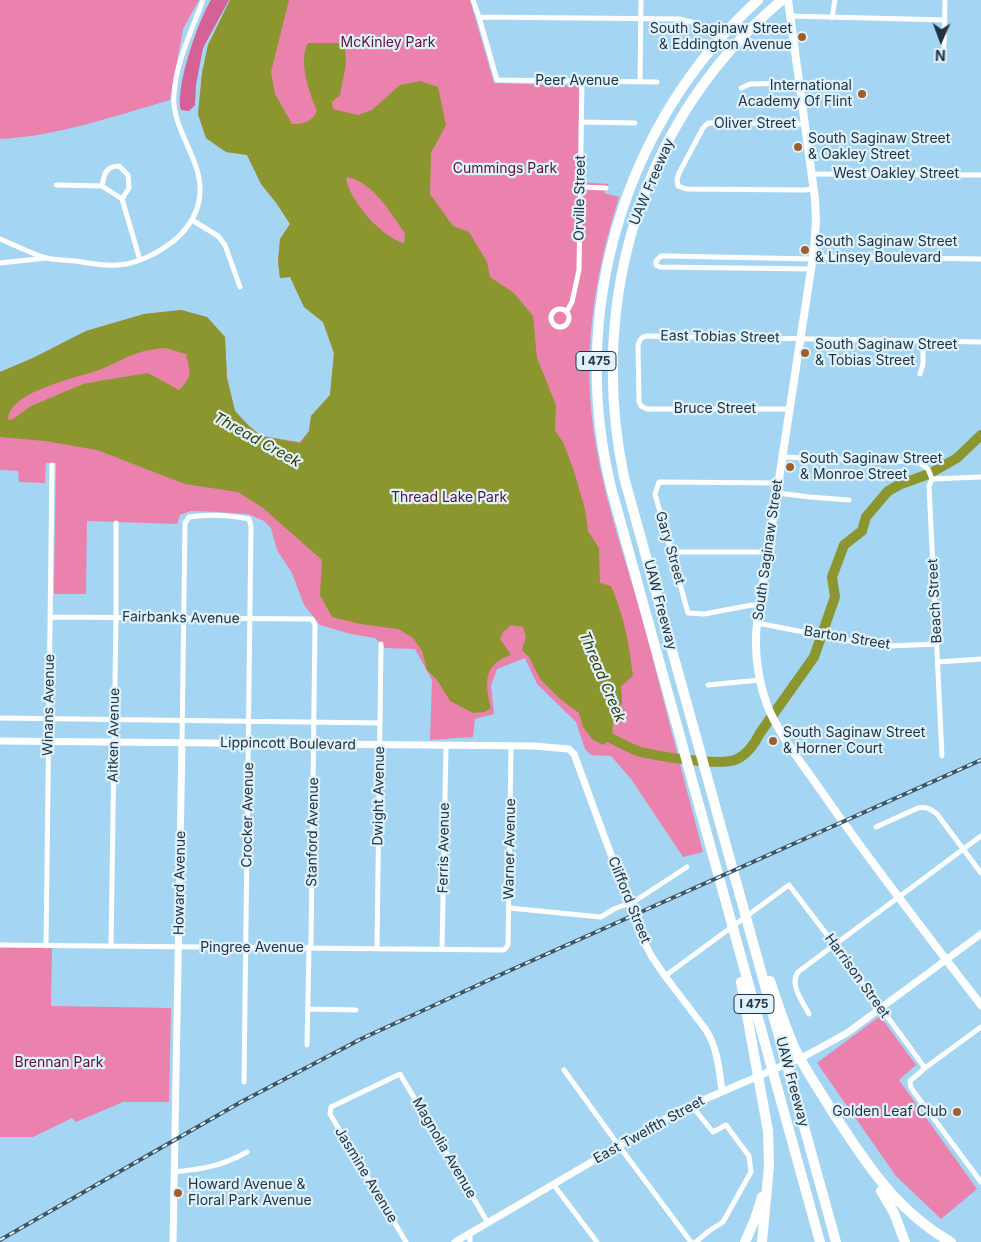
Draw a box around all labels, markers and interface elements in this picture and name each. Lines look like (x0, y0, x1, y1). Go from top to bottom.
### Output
north arrow (916, 15, 966, 65)
place label: South Saginaw Street & Eddington Avenue (650, 21, 792, 54)
marker: South Saginaw Street & Eddington Avenue (796, 31, 808, 43)
park label: McKinley Park (341, 35, 435, 51)
text: N (935, 47, 946, 64)
street label: Peer Avenue (535, 73, 619, 89)
place label: International Academy Of Flint (738, 78, 852, 110)
marker: International Academy Of Flint (856, 88, 868, 100)
street label: Oliver Street (714, 116, 796, 132)
place label: South Saginaw Street & Oakley Street (808, 131, 950, 164)
street label: UAW Freeway (626, 136, 678, 228)
marker: South Saginaw Street & Oakley Street (792, 141, 804, 153)
street label: Orville Street (571, 155, 589, 241)
park label: Cummings Park (453, 161, 557, 177)
street label: West Oakley Street (833, 166, 959, 182)
place label: South Saginaw Street & Linsey Boulevard (815, 234, 957, 266)
marker: South Saginaw Street & Linsey Boulevard (799, 244, 811, 256)
street label: East Tobias Street (660, 328, 780, 346)
place label: South Saginaw Street & Tobias Street (815, 337, 957, 370)
marker: South Saginaw Street & Tobias Street (799, 347, 811, 359)
road number: I 475 (576, 352, 616, 371)
street label: Bruce Street (674, 401, 756, 417)
water label: Thread Creek (210, 409, 304, 471)
place label: South Saginaw Street & Monroe Street (800, 451, 942, 484)
marker: South Saginaw Street & Monroe Street (784, 461, 796, 473)
street label: South Saginaw Street (750, 478, 786, 622)
park label: Thread Lake Park (391, 490, 507, 506)
street label: Gary Street (652, 510, 688, 586)
street label: UAW Freeway (640, 558, 680, 652)
street label: Beach Street (924, 558, 946, 644)
street label: Fairbanks Avenue (122, 609, 240, 627)
street label: Barton Street (803, 623, 891, 653)
water label: Thread Creek (575, 629, 629, 725)
street label: Winans Avenue (40, 654, 58, 756)
street label: Aitken Avenue (105, 688, 123, 782)
place label: South Saginaw Street & Horner Court (783, 725, 925, 758)
street label: Lippincott Boulevard (220, 734, 356, 754)
marker: South Saginaw Street & Horner Court (767, 735, 779, 747)
street label: Dwight Avenue (370, 746, 388, 846)
street label: Crocker Avenue (239, 762, 257, 868)
street label: Stanford Avenue (304, 777, 322, 887)
street label: Warner Avenue (501, 798, 519, 900)
street label: Ferris Avenue (435, 802, 453, 894)
street label: Howard Avenue (171, 831, 189, 935)
street label: Clifford Street (604, 854, 654, 946)
street label: Harrison Street (821, 931, 893, 1021)
street label: Pingree Avenue (200, 940, 304, 956)
road number: I 475 (734, 994, 774, 1014)
street label: UAW Freeway (772, 1035, 812, 1129)
park label: Brennan Park (15, 1055, 103, 1071)
street label: East Twelfth Street (591, 1093, 707, 1167)
street label: Magnolia Avenue (408, 1095, 480, 1201)
place label: Golden Leaf Club (832, 1104, 947, 1120)
marker: Golden Leaf Club (951, 1106, 963, 1118)
street label: Jasmine Avenue (331, 1124, 401, 1226)
place label: Howard Avenue & Floral Park Avenue (188, 1177, 312, 1210)
marker: Howard Avenue & Floral Park Avenue (172, 1187, 184, 1199)

